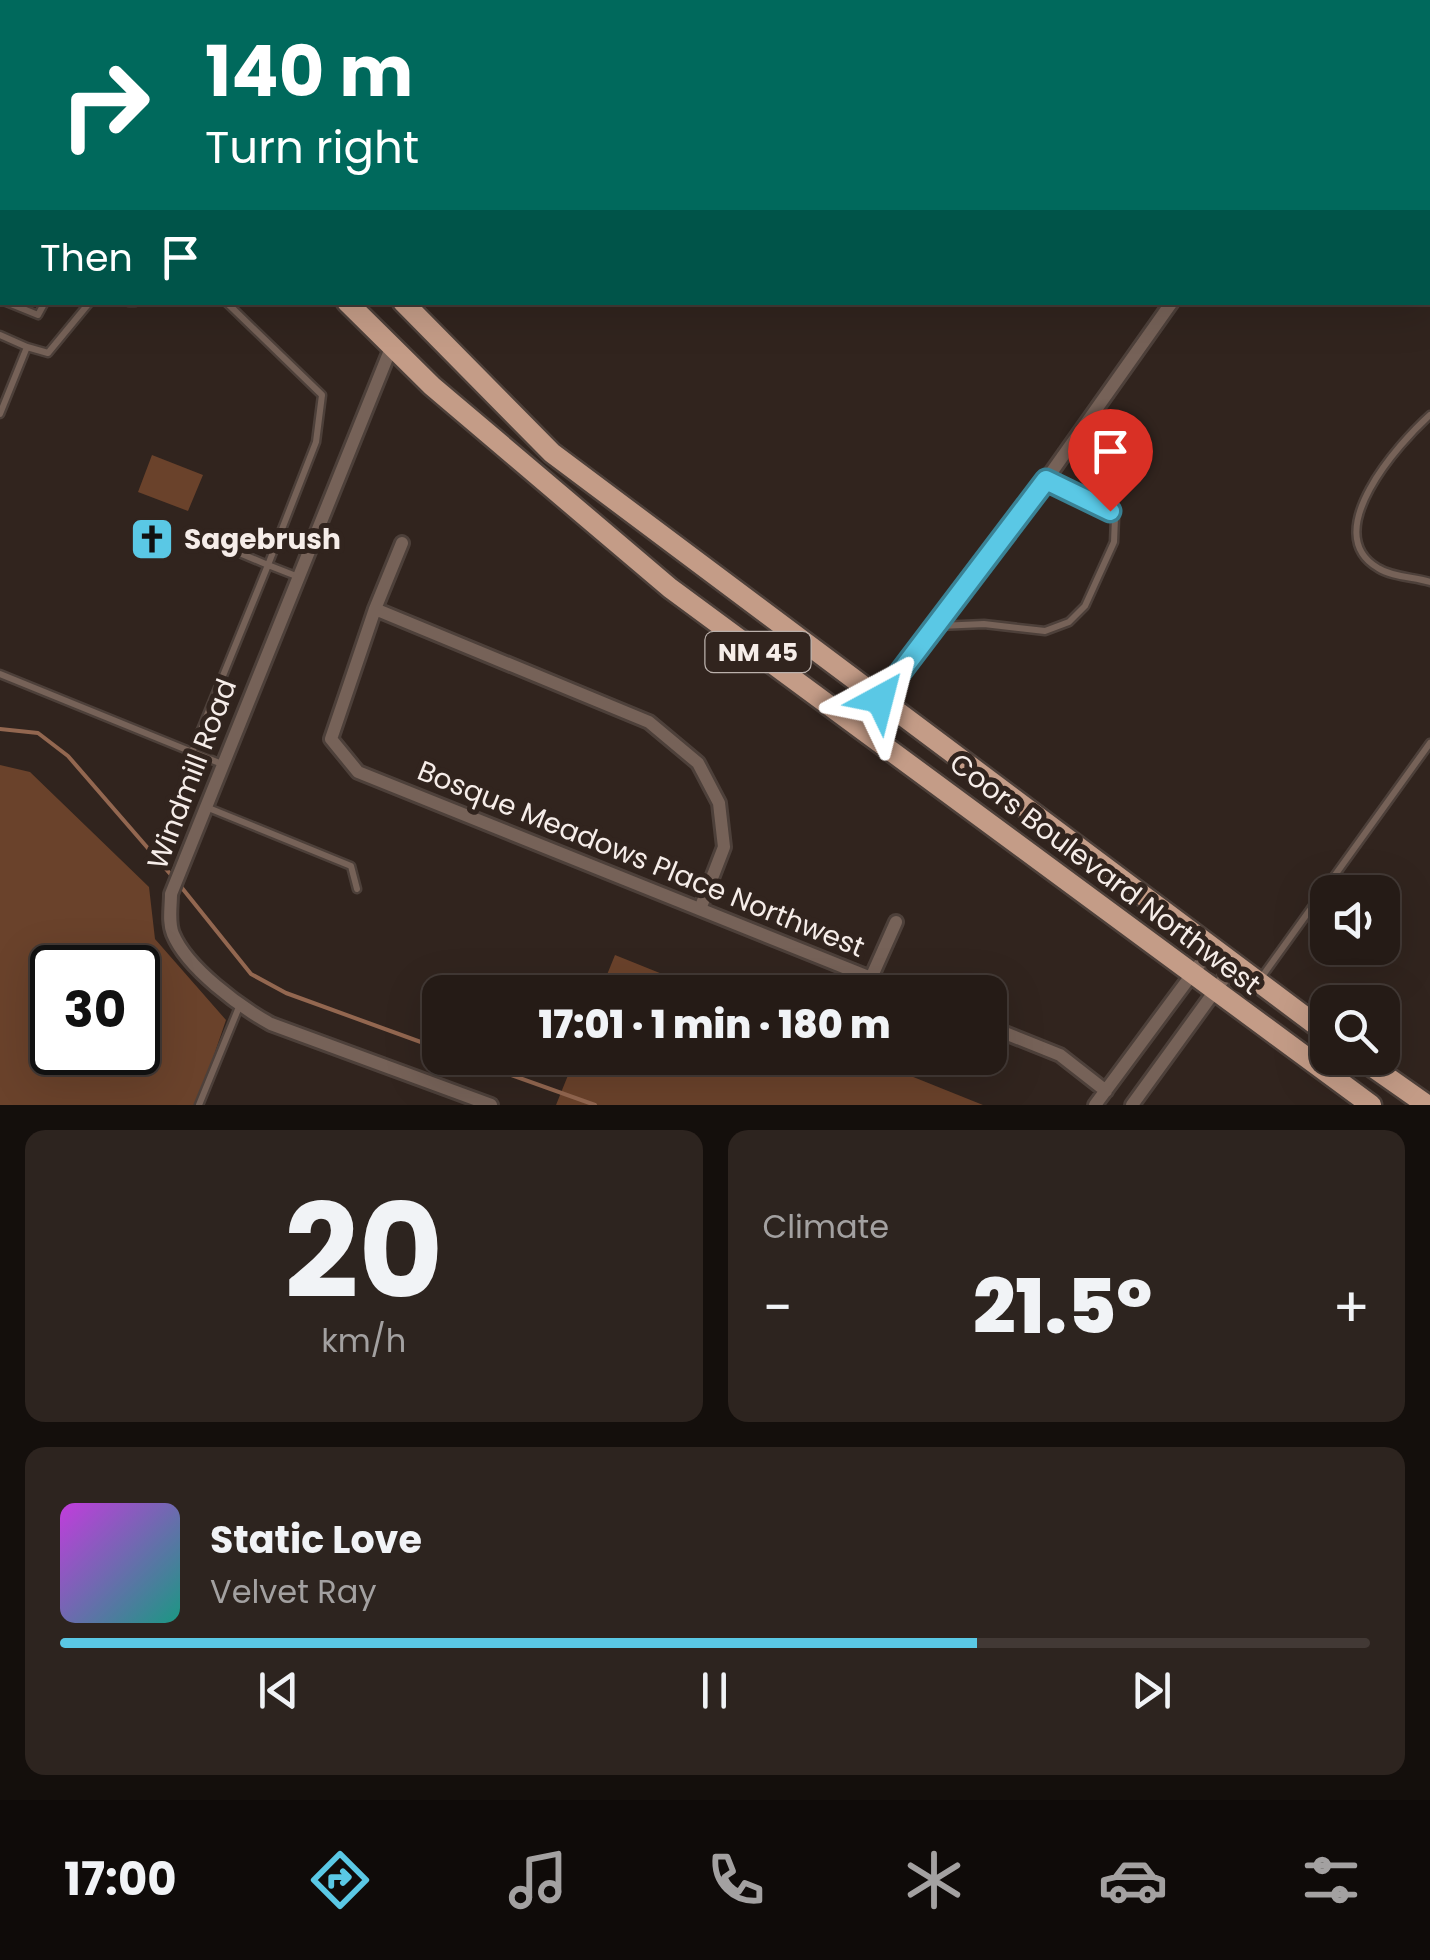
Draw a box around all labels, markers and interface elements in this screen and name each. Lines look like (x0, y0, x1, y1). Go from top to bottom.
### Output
text: 140 m (205, 22, 413, 121)
icon: right (40, 40, 170, 170)
text: Turn right (205, 116, 419, 179)
icon: arrive (153, 230, 208, 285)
text: Then (40, 231, 133, 284)
pin (1068, 409, 1153, 512)
icon: arrive (1083, 424, 1138, 479)
church icon: Sagebrush (129, 516, 175, 562)
place label: Sagebrush (184, 520, 341, 559)
road number: NM 45 (706, 632, 810, 672)
position arrow (828, 647, 932, 751)
street label: Windmill Road (138, 673, 246, 875)
street label: Coors Boulevard Northwest (942, 744, 1268, 1004)
street label: Bosque Meadows Place Northwest (412, 751, 870, 967)
map controls (1310, 875, 1400, 1075)
button: sound (1310, 875, 1400, 965)
speed limit sign: 30 (30, 945, 160, 1075)
button: search (1310, 985, 1400, 1075)
text: 17:01 · 1 min · 180 m (539, 998, 890, 1051)
text: 20 (284, 1160, 443, 1343)
text: Climate (763, 1204, 889, 1249)
text: 21.5° (973, 1254, 1152, 1359)
text: − (763, 1269, 793, 1346)
text: + (1332, 1269, 1370, 1346)
text: km/h (321, 1318, 406, 1363)
text: Static Love (210, 1513, 422, 1566)
text: Velvet Ray (210, 1569, 376, 1614)
icon: previous (251, 1663, 306, 1718)
icon: pause (687, 1663, 742, 1718)
icon: next (1124, 1663, 1179, 1718)
icon: directions (305, 1845, 375, 1915)
icon: music (503, 1845, 573, 1915)
icon: phone (701, 1845, 771, 1915)
icon: climate (899, 1845, 969, 1915)
icon: car (1098, 1845, 1168, 1915)
icon: filters (1296, 1845, 1366, 1915)
text: 17:00 (64, 1848, 177, 1911)

